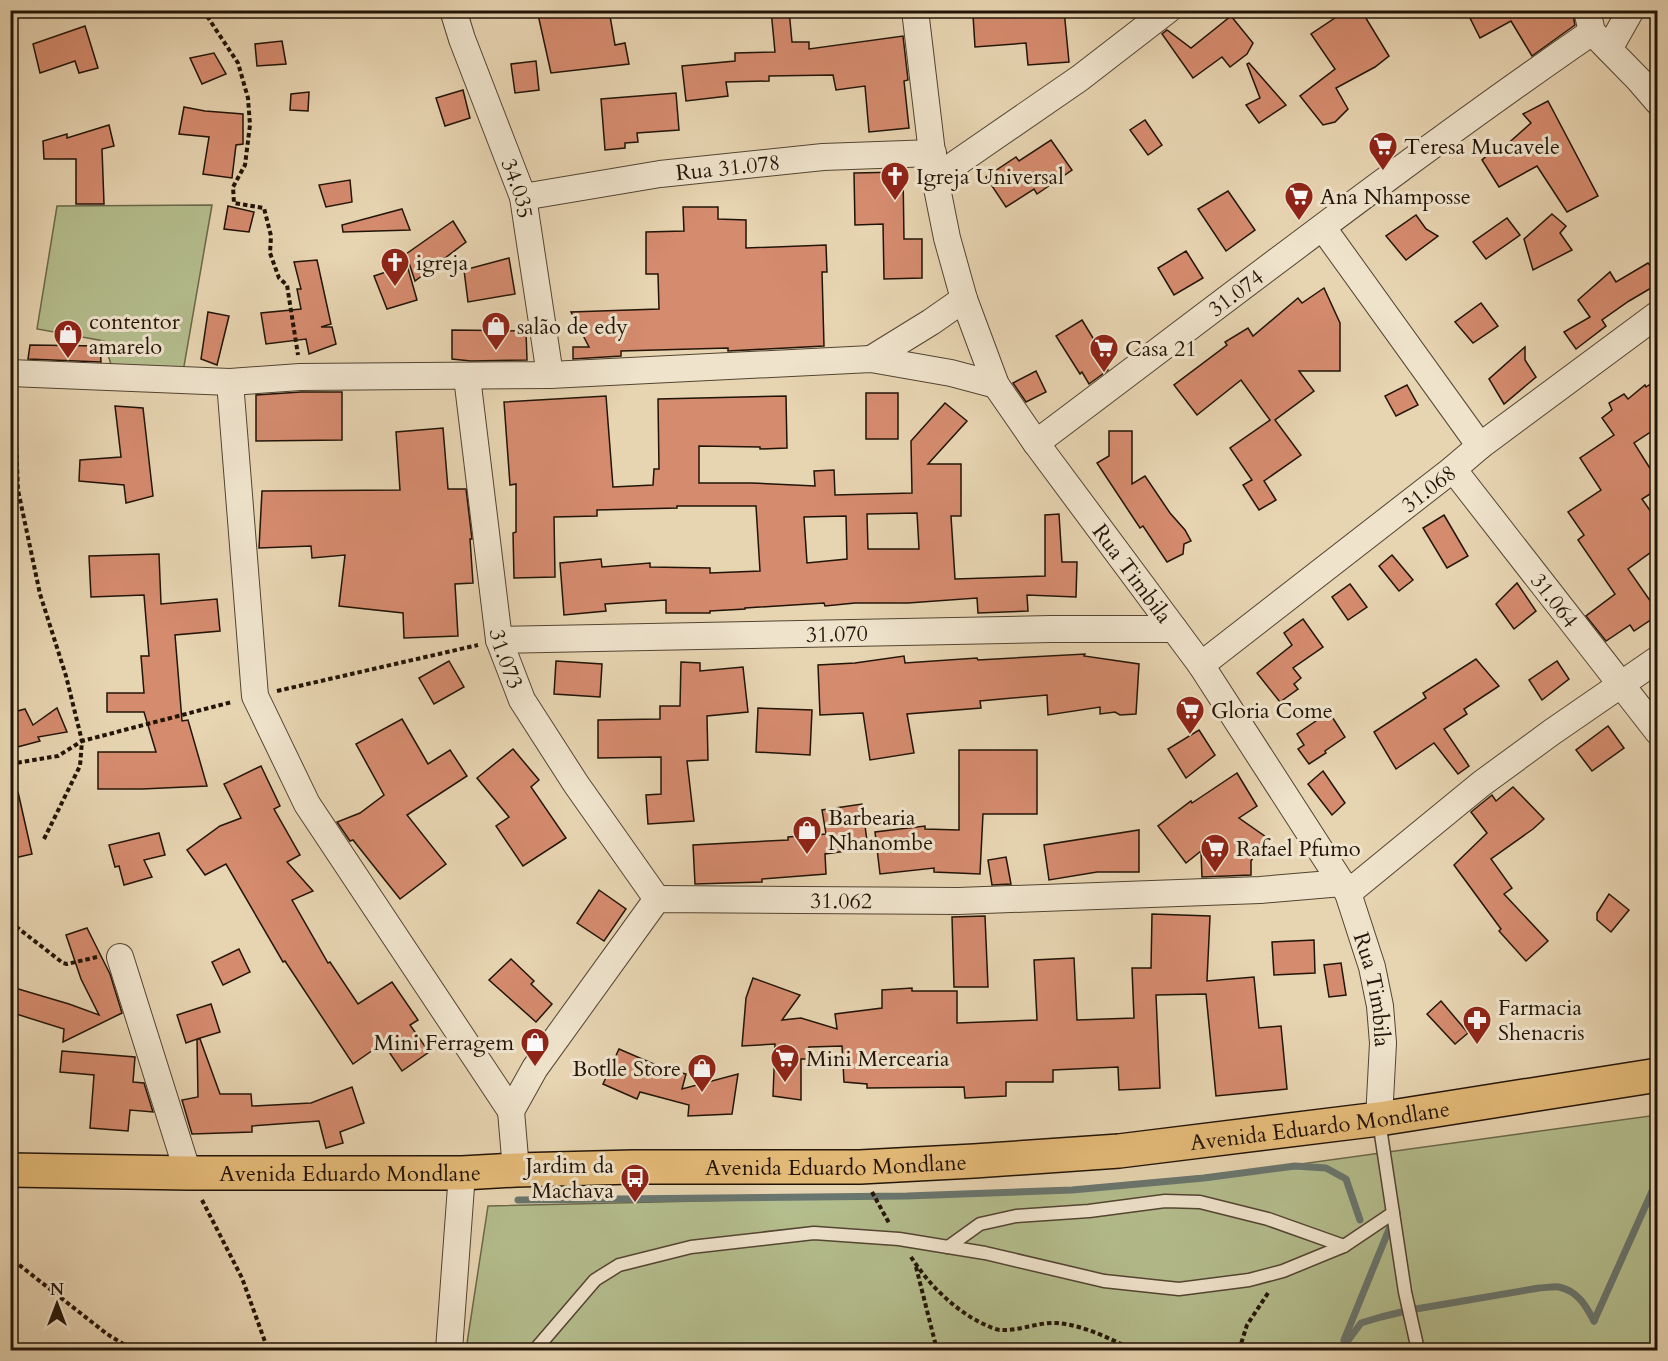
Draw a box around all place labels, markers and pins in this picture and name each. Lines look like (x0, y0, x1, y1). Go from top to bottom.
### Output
supermarket icon: Teresa Mucavele (1367, 130, 1399, 172)
place label: Teresa Mucavele (1404, 132, 1560, 162)
church icon: Igreja Universal (879, 160, 911, 202)
place label: Igreja Universal (916, 162, 1064, 192)
supermarket icon: Ana Nhamposse (1283, 180, 1315, 222)
place label: Ana Nhamposse (1320, 182, 1471, 212)
church icon: igreja (379, 246, 411, 288)
place label: igreja (416, 248, 469, 278)
place label: contentor amarelo (89, 307, 181, 362)
shop icon: salão de edy (480, 310, 512, 352)
place label: salão de edy (517, 312, 628, 342)
shop icon: contentor amarelo (52, 318, 84, 360)
supermarket icon: Casa 21 (1088, 332, 1120, 374)
place label: Casa 21 (1125, 334, 1197, 364)
supermarket icon: Gloria Come (1174, 694, 1206, 736)
place label: Gloria Come (1211, 696, 1333, 726)
place label: Barbearia Nhanombe (828, 803, 933, 858)
shop icon: Barbearia Nhanombe (791, 814, 823, 856)
supermarket icon: Rafael Pfumo (1199, 832, 1231, 874)
place label: Rafael Pfumo (1236, 834, 1361, 864)
place label: Farmacia Shenacris (1498, 993, 1585, 1048)
pharmacy icon: Farmacia Shenacris (1461, 1004, 1493, 1046)
shop icon: Mini Ferragem (519, 1026, 551, 1068)
place label: Mini Ferragem (373, 1028, 514, 1058)
supermarket icon: Mini Mercearia (769, 1042, 801, 1084)
place label: Mini Mercearia (806, 1044, 950, 1074)
shop icon: Botlle Store (686, 1052, 718, 1094)
place label: Botlle Store (572, 1054, 681, 1084)
place label: Jardim da Machava (522, 1151, 614, 1206)
bus stop icon: Jardim da Machava (619, 1162, 651, 1204)

